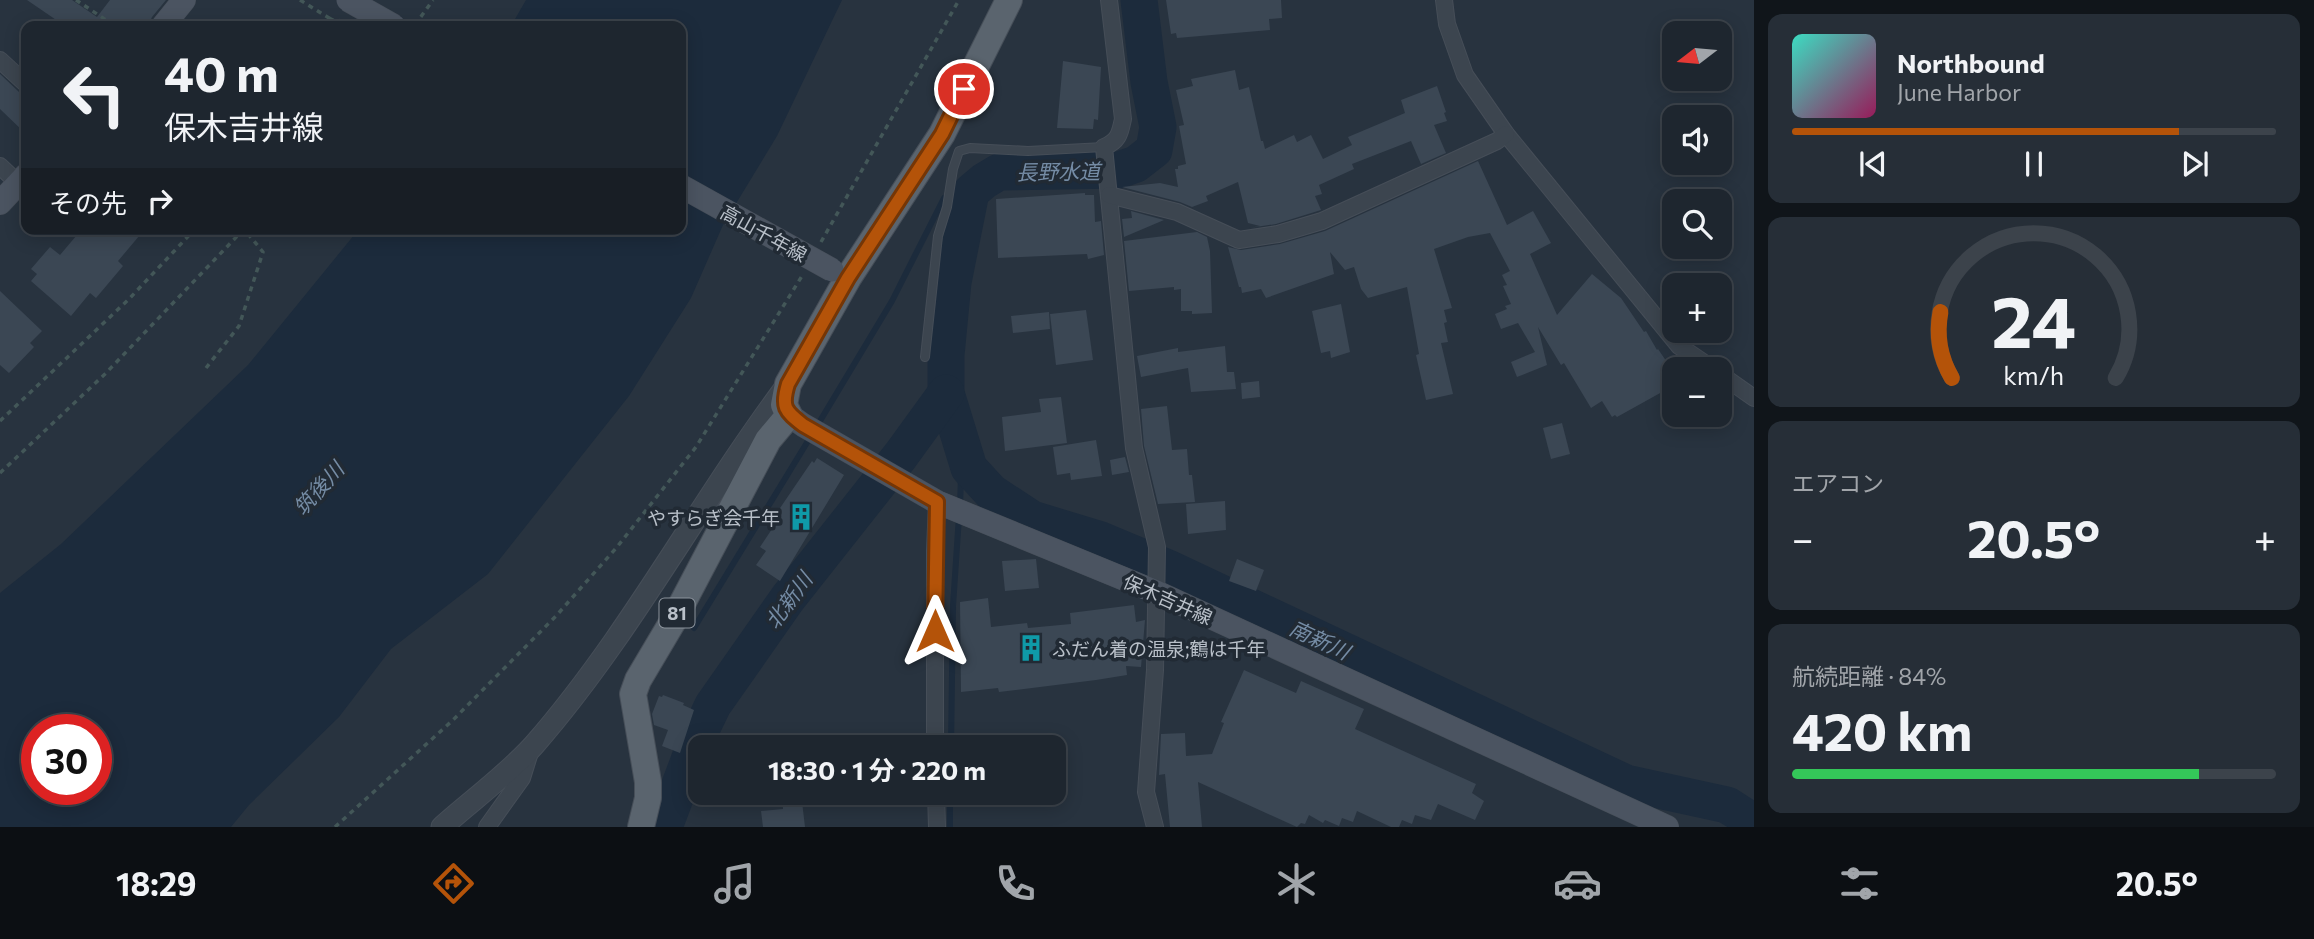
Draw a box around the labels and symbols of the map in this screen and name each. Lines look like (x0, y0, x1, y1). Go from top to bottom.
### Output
north arrow (1662, 21, 1732, 91)
pin (934, 59, 994, 119)
water label: 長野水道 (1016, 158, 1103, 184)
street label: 高山千年線 (717, 200, 811, 266)
water label: 筑後川 (288, 455, 350, 520)
building icon: やすらぎ会千年 (786, 502, 816, 532)
place label: やすらぎ会千年 (647, 506, 780, 529)
water label: 北新川 (759, 566, 818, 633)
street label: 保木吉井線 (1120, 569, 1216, 629)
position arrow (898, 594, 972, 668)
road number: 81 (660, 598, 694, 628)
water label: 南新川 (1286, 614, 1356, 664)
building icon: ふだん着の温泉;鶴は千年 (1016, 633, 1046, 663)
place label: ふだん着の温泉;鶴は千年 (1052, 637, 1266, 660)
speed limit sign: 30 (21, 714, 112, 805)

